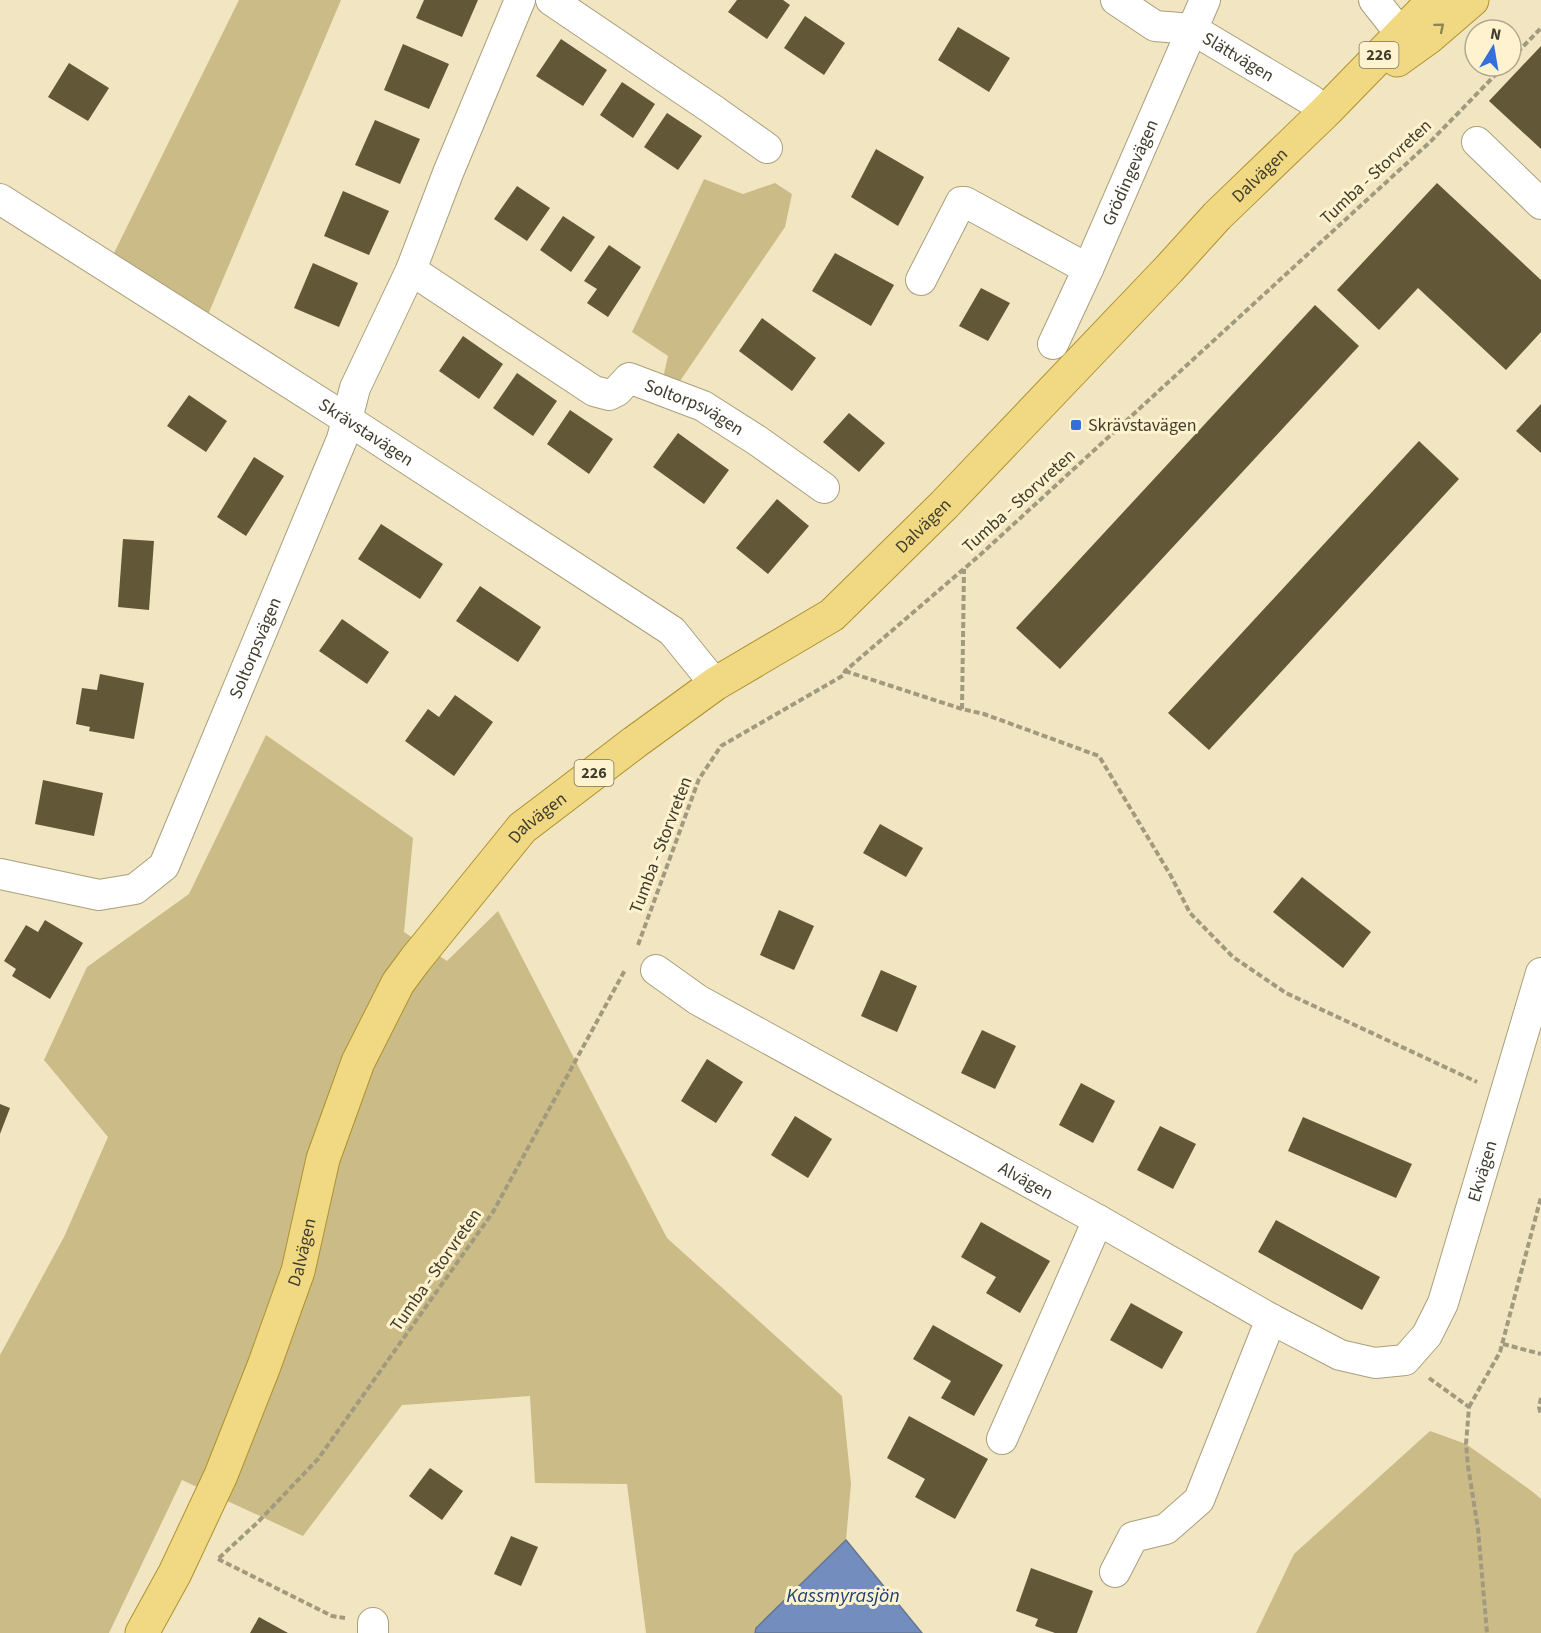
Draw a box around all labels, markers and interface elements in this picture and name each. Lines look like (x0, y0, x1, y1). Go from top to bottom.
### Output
north arrow (1463, 18, 1523, 78)
text: N (1488, 22, 1503, 46)
one-way arrow (1433, 23, 1444, 34)
street label: Slättvägen (1198, 26, 1279, 88)
road number: 226 (1360, 42, 1398, 68)
street label: Tumba - Storvreten (1315, 114, 1437, 230)
street label: Grödingevägen (1096, 115, 1164, 230)
street label: Dalvägen (1226, 142, 1293, 208)
street label: Soltorpsvägen (641, 372, 749, 441)
street label: Skrävstavägen (314, 392, 419, 472)
place label: Skrävstavägen (1088, 413, 1197, 438)
marker: Skrävstavägen (1069, 418, 1083, 432)
street label: Tumba - Storvreten (957, 443, 1081, 559)
street label: Dalvägen (889, 492, 957, 559)
street label: Soltorpsvägen (223, 593, 287, 703)
road number: 226 (574, 760, 614, 786)
street label: Tumba - Storvreten (623, 773, 699, 917)
street label: Dalvägen (502, 786, 572, 849)
street label: Ekvägen (1461, 1137, 1503, 1205)
street label: Alvägen (994, 1155, 1058, 1206)
street label: Tumba - Storvreten (384, 1204, 488, 1336)
street label: Dalvägen (281, 1216, 322, 1290)
water label: Kassmyrasjön (786, 1582, 900, 1610)

